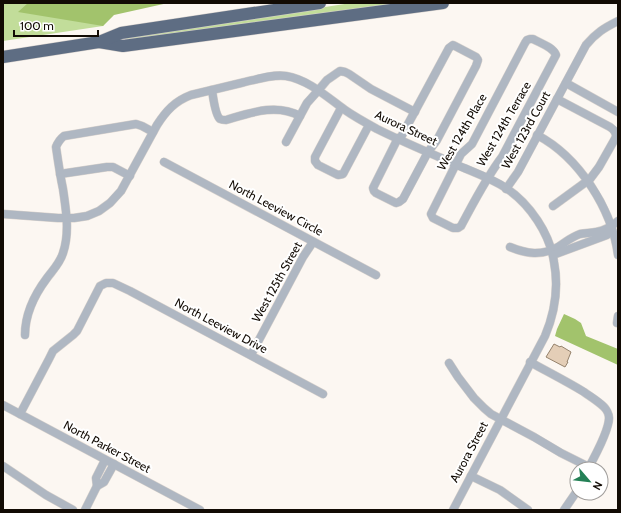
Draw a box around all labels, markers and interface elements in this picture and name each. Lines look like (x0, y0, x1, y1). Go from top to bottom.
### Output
scale bar (14, 12, 98, 38)
text: 100 m (20, 18, 54, 33)
street label: West 124th Terrace (473, 79, 534, 169)
street label: West 123rd Court (498, 88, 553, 171)
street label: West 124th Place (434, 91, 490, 173)
street label: Aurora Street (373, 107, 440, 148)
street label: North Leeview Circle (227, 176, 326, 239)
street label: West 125th Street (248, 239, 305, 325)
street label: North Leeview Drive (172, 295, 270, 356)
street label: North Parker Street (61, 417, 153, 476)
street label: Aurora Street (446, 419, 491, 485)
north arrow (569, 461, 609, 501)
text: N (590, 479, 606, 492)

